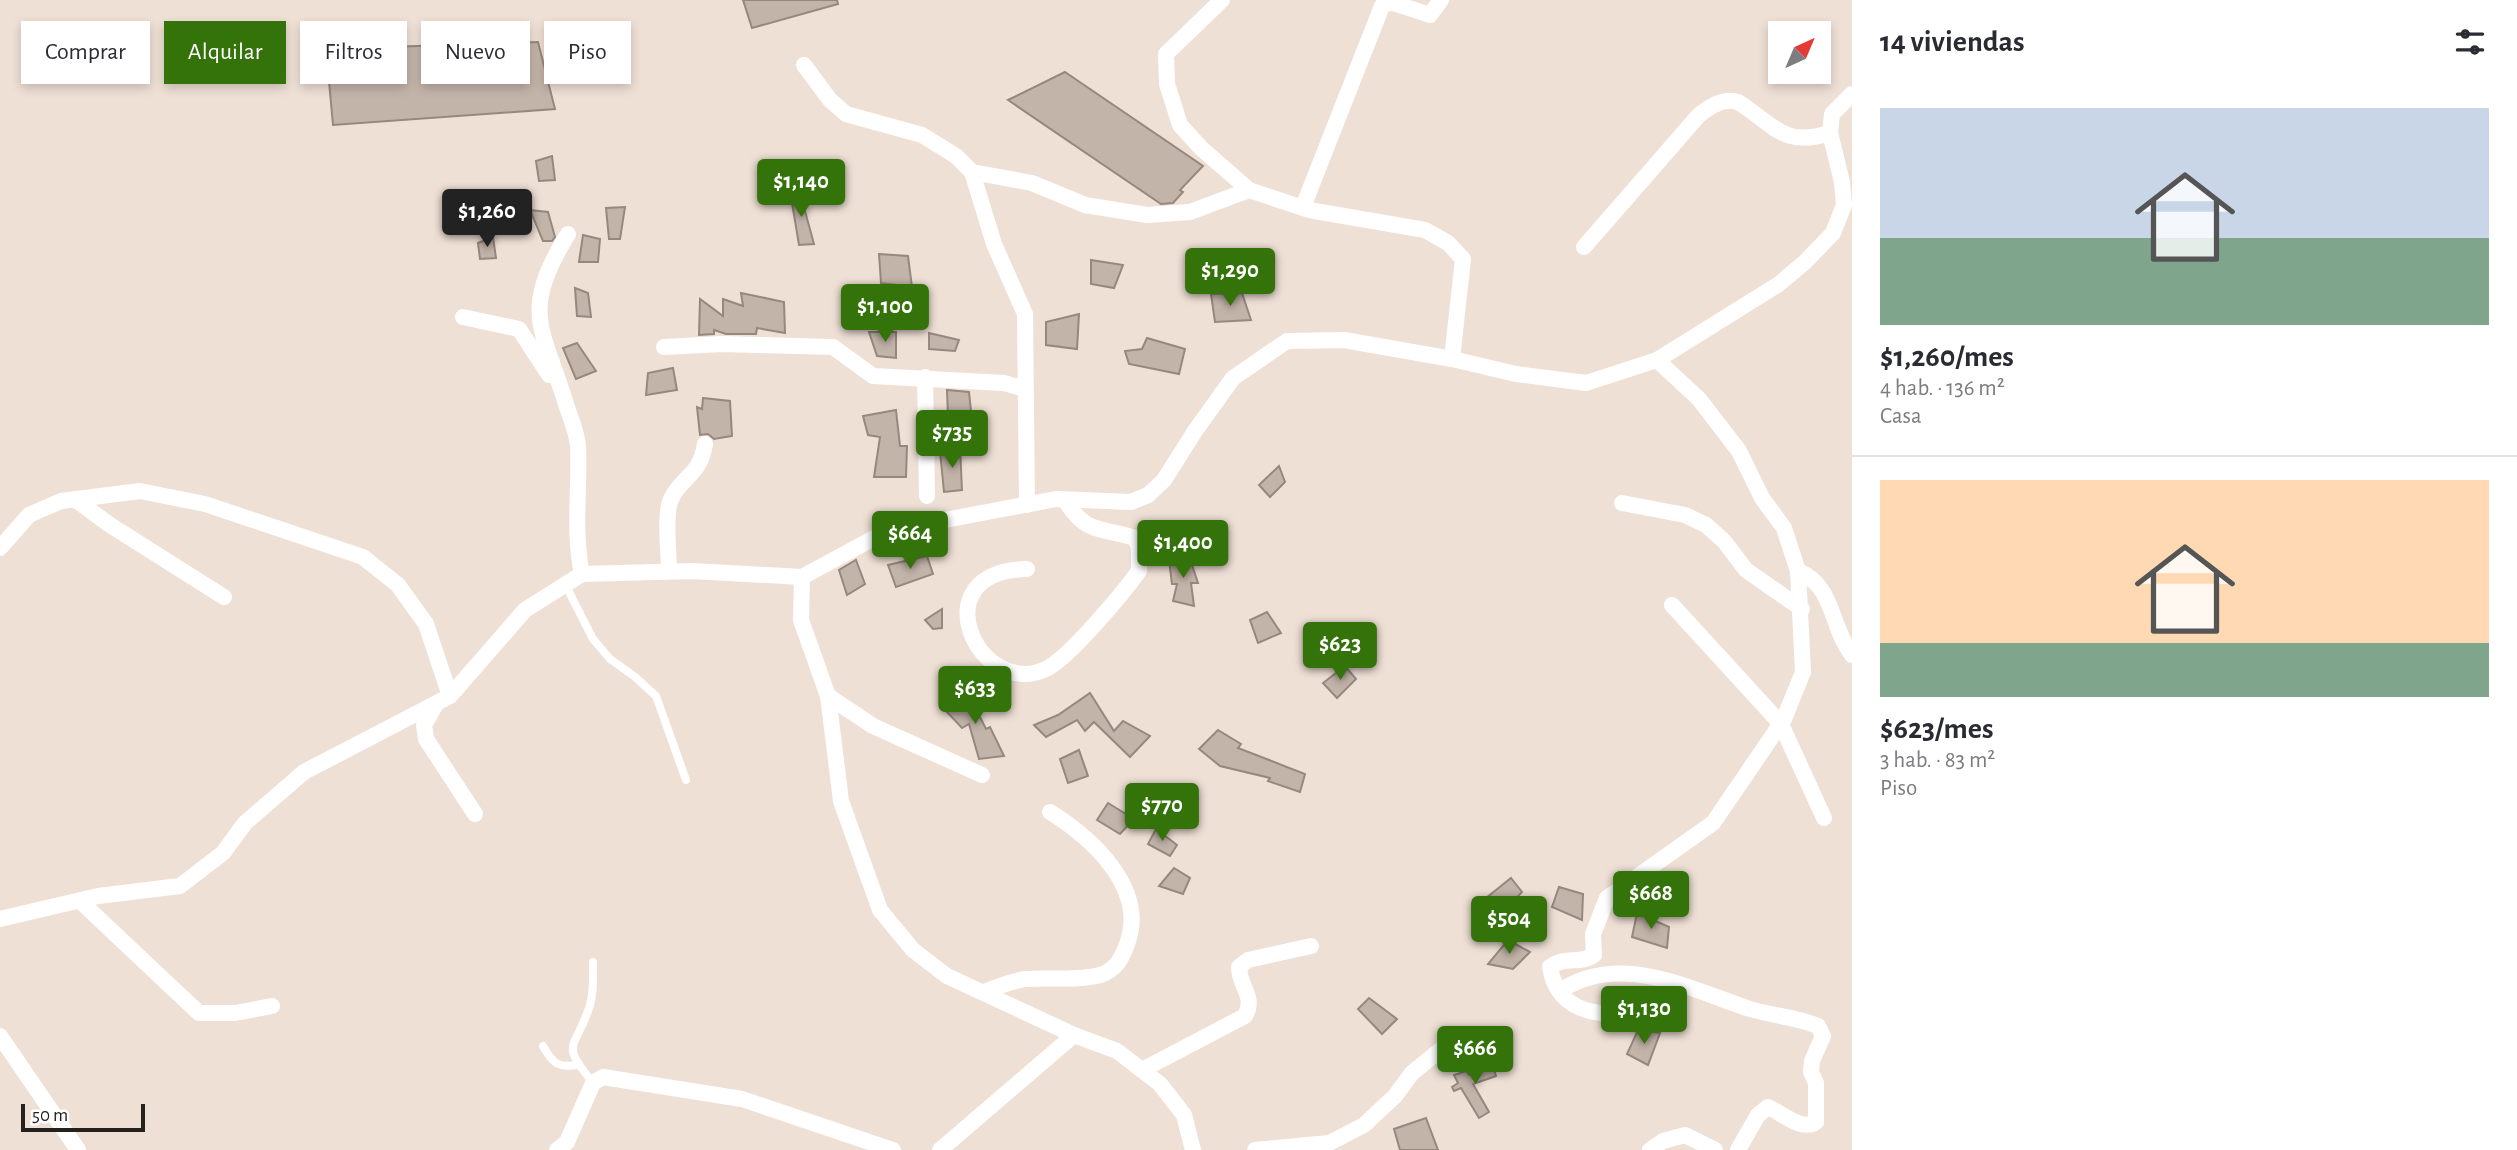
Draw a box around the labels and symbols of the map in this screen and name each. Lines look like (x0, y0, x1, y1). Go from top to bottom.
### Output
north arrow (1768, 21, 1830, 84)
pin: $1,140 (744, 160, 858, 219)
pin: $1,260 (430, 190, 544, 249)
pin: $1,290 (1173, 248, 1287, 308)
pin: $1,100 (828, 284, 942, 344)
pin: $735 (911, 410, 993, 470)
pin: $664 (869, 512, 951, 571)
pin: $1,400 (1126, 520, 1240, 580)
pin: $623 (1299, 622, 1381, 682)
pin: $633 (934, 666, 1016, 726)
pin: $770 (1121, 784, 1203, 843)
pin: $668 (1610, 872, 1692, 931)
pin: $504 (1468, 897, 1550, 956)
pin: $1,130 (1587, 986, 1701, 1046)
pin: $666 (1434, 1026, 1516, 1086)
scale bar (21, 1101, 145, 1133)

